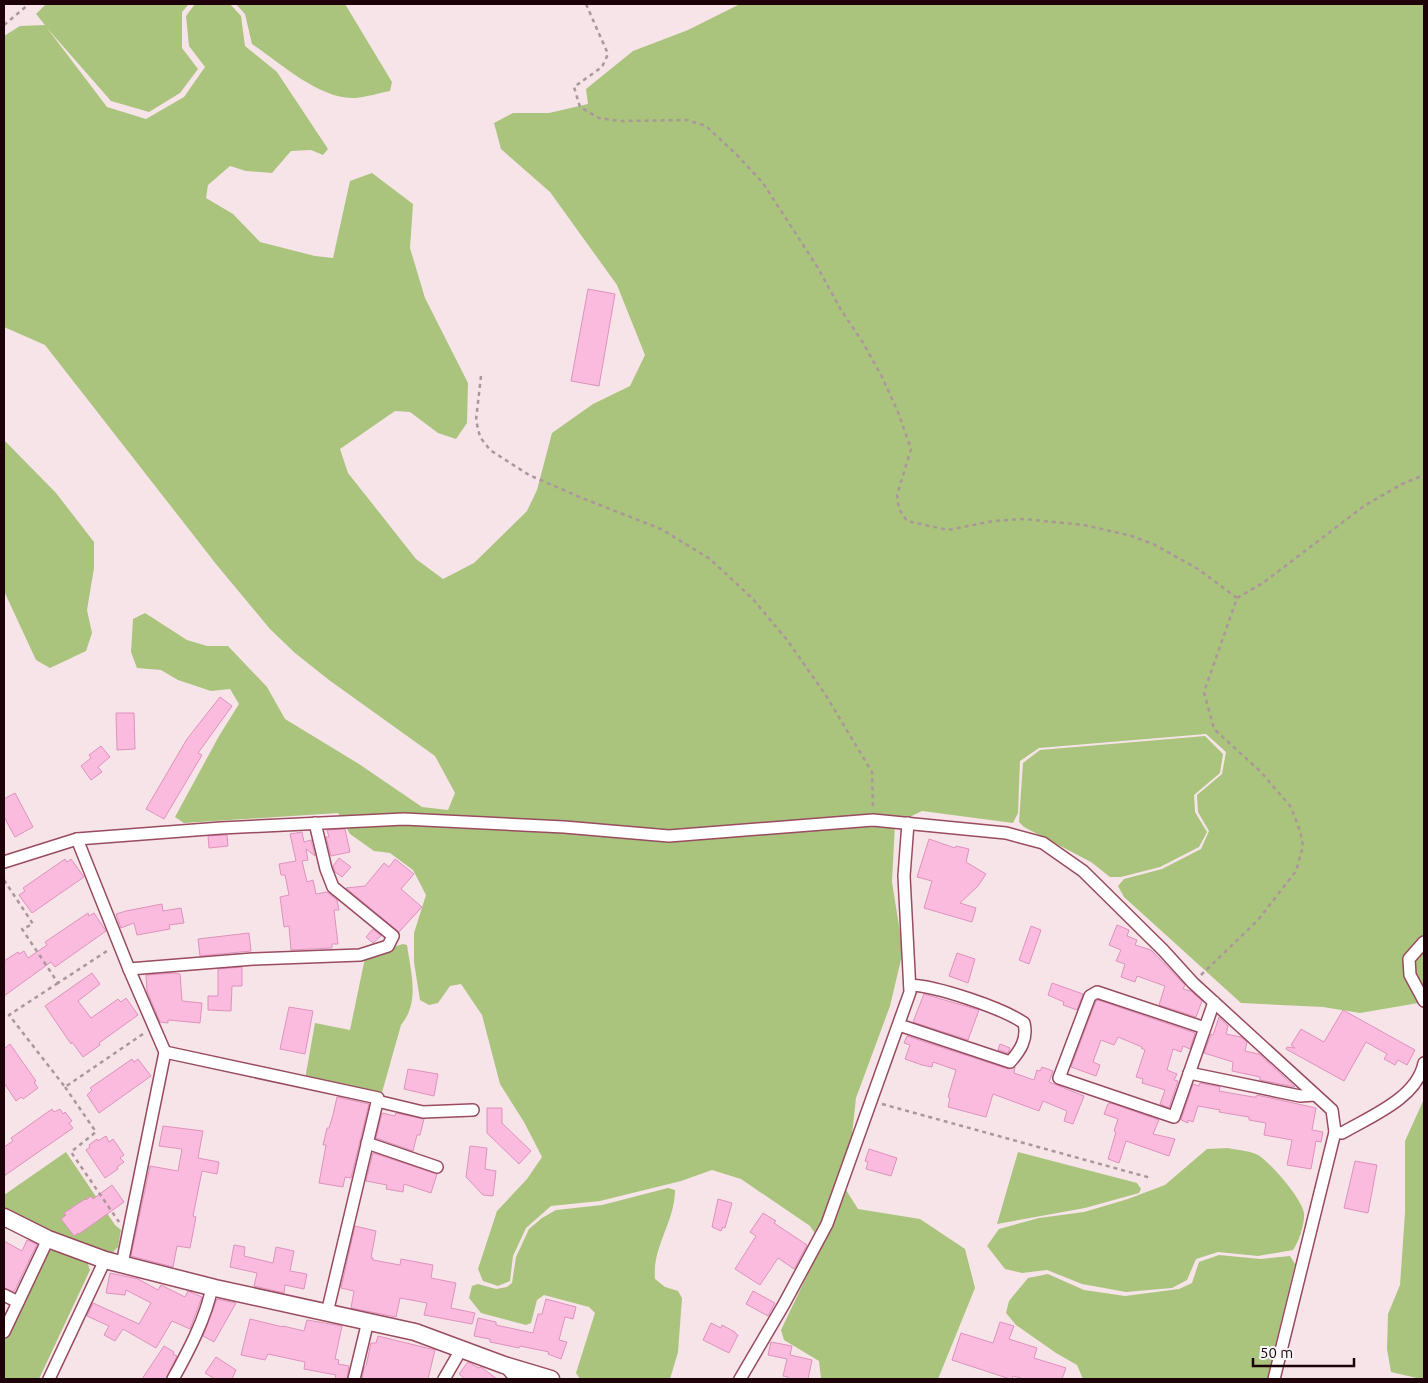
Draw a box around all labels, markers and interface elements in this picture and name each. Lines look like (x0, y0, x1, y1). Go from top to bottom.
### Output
scale bar (1253, 1336, 1354, 1368)
text: 50 m (1260, 1344, 1293, 1361)

